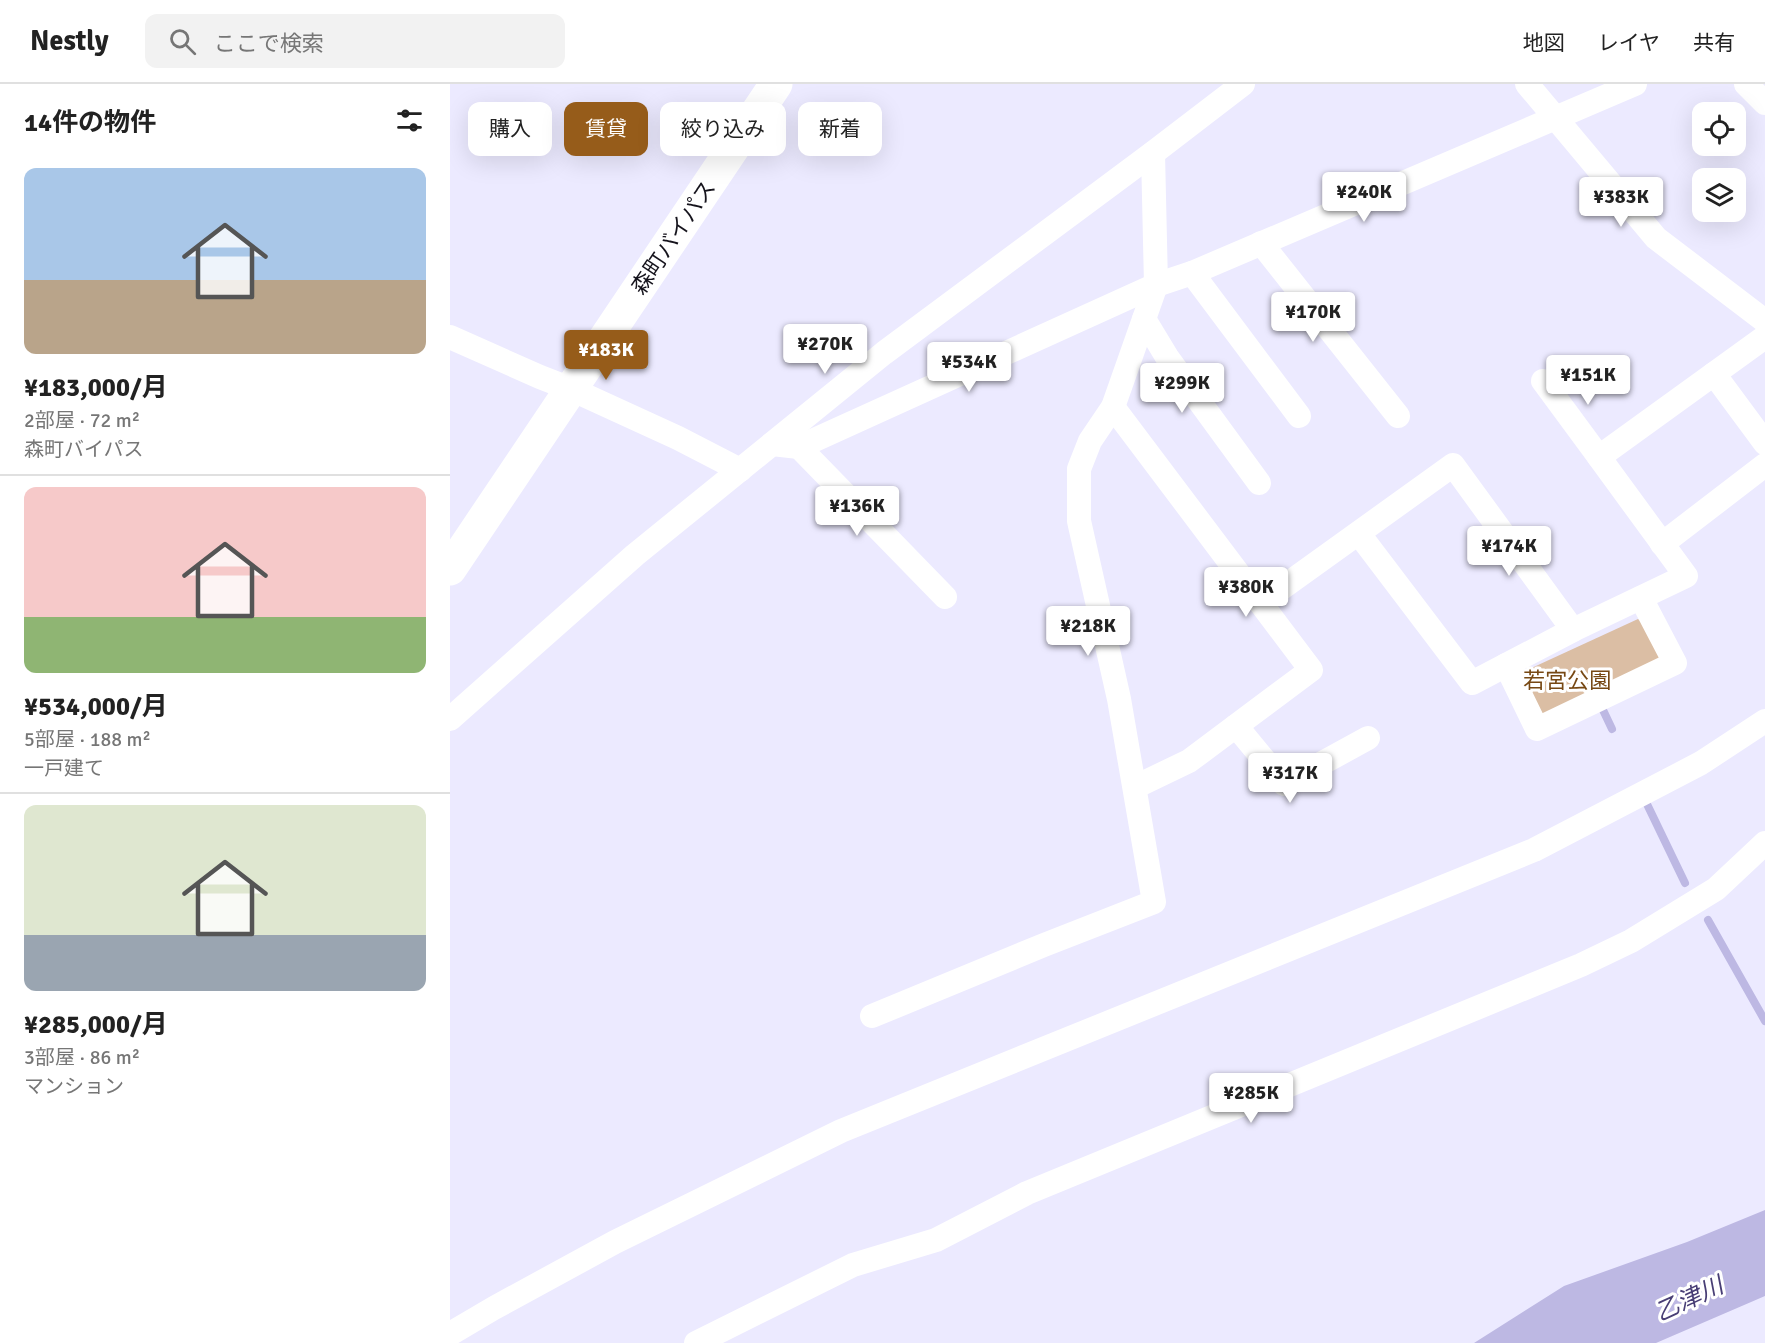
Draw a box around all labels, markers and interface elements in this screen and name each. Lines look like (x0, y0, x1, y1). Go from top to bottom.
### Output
search box (145, 14, 565, 68)
text: Nestly (30, 24, 109, 58)
icon: search (166, 25, 199, 58)
text: ここで検索 (214, 30, 324, 57)
text: 地図 (1523, 30, 1565, 56)
text: レイヤ (1598, 30, 1660, 56)
text: 共有 (1693, 30, 1735, 56)
chip: 購入 (468, 102, 552, 156)
chip: 賃貸 (564, 102, 648, 156)
chip: 絞り込み (660, 102, 786, 156)
chip: 新着 (798, 102, 882, 156)
map controls (1692, 102, 1746, 222)
button: locate (1692, 102, 1746, 156)
icon: filters (393, 104, 426, 137)
text: 14件の物件 (24, 107, 156, 139)
button: layers (1692, 168, 1746, 222)
pin: ¥240K (1322, 172, 1406, 223)
street label: 森町バイパス (625, 175, 721, 299)
pin: ¥383K (1579, 177, 1663, 228)
text: ¥240K (1336, 179, 1392, 204)
text: ¥383K (1593, 184, 1649, 209)
icon: home (171, 207, 279, 315)
pin: ¥170K (1271, 292, 1355, 343)
text: ¥170K (1285, 299, 1341, 324)
pin: ¥270K (783, 324, 867, 375)
pin: ¥183K (564, 330, 648, 381)
text: ¥270K (797, 331, 853, 356)
text: ¥183K (578, 337, 634, 362)
pin: ¥534K (927, 342, 1011, 393)
text: ¥534K (941, 349, 997, 374)
pin: ¥151K (1546, 355, 1630, 406)
text: ¥151K (1560, 362, 1616, 387)
pin: ¥299K (1140, 363, 1224, 414)
text: ¥299K (1154, 370, 1210, 395)
text: ¥183,000/月 (24, 372, 168, 404)
text: 2部屋 · 72 m² (24, 408, 140, 433)
text: 森町バイパス (24, 437, 144, 462)
pin: ¥136K (815, 486, 899, 537)
text: ¥136K (829, 493, 885, 518)
icon: home (171, 526, 279, 634)
pin: ¥174K (1467, 526, 1551, 577)
text: ¥174K (1481, 533, 1537, 558)
pin: ¥380K (1204, 567, 1288, 618)
text: ¥380K (1218, 574, 1274, 599)
pin: ¥218K (1046, 606, 1130, 657)
text: ¥218K (1060, 613, 1116, 638)
park label: 若宮公園 (1523, 667, 1611, 694)
text: ¥534,000/月 (24, 691, 168, 723)
text: 5部屋 · 188 m² (24, 727, 151, 752)
pin: ¥317K (1248, 753, 1332, 804)
text: 一戸建て (24, 756, 104, 781)
text: ¥317K (1262, 760, 1318, 785)
icon: home (171, 844, 279, 952)
text: ¥285,000/月 (24, 1009, 168, 1041)
text: 3部屋 · 86 m² (24, 1045, 140, 1070)
pin: ¥285K (1209, 1073, 1293, 1124)
text: マンション (24, 1074, 124, 1099)
text: ¥285K (1223, 1080, 1279, 1105)
water label: 乙津川 (1650, 1269, 1731, 1328)

